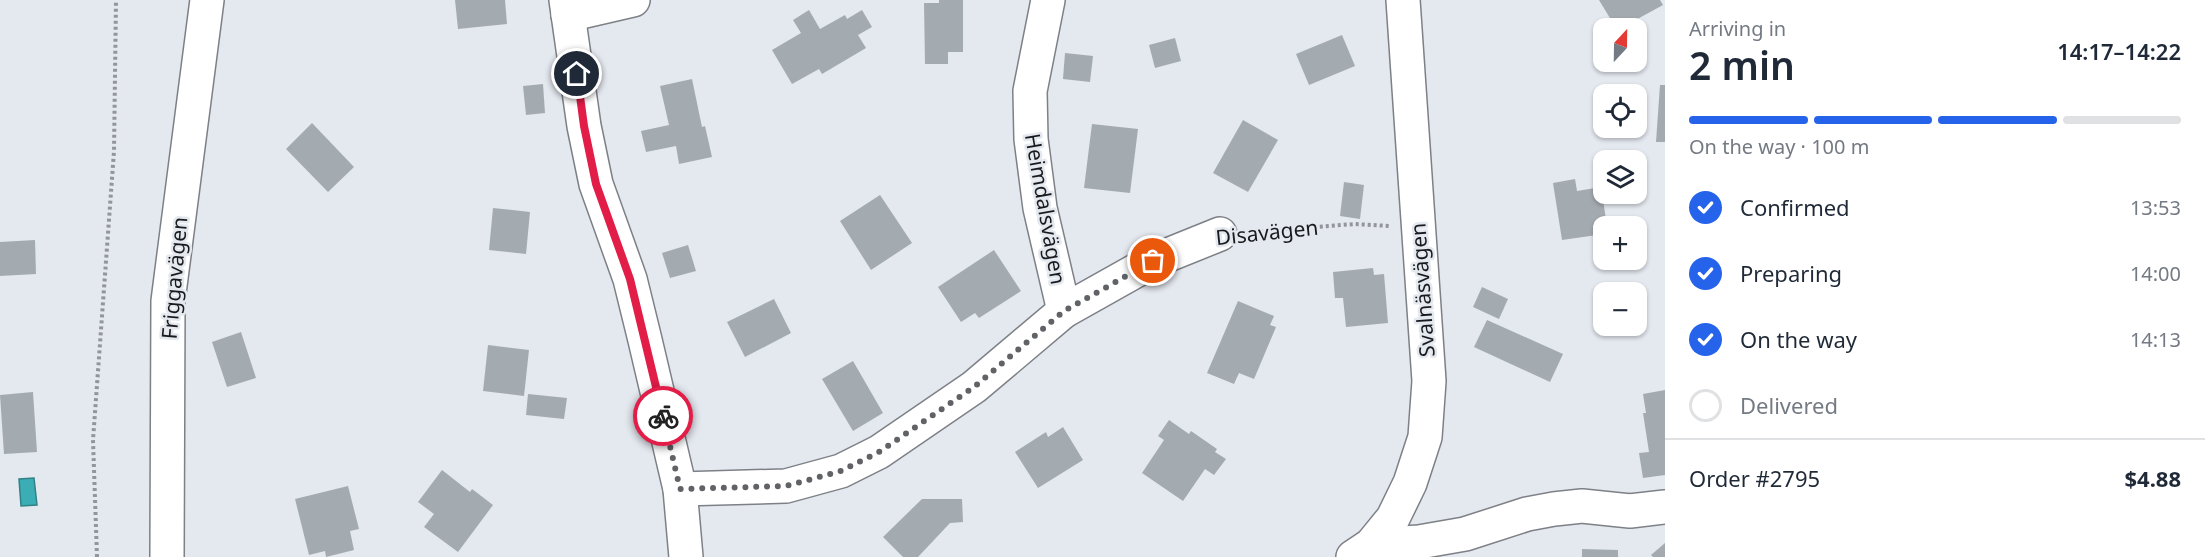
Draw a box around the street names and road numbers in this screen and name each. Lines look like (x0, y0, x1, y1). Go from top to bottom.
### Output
street label: Heimdalsvägen (1019, 131, 1073, 287)
street label: Disavägen (1214, 213, 1319, 251)
street label: Friggavägen (155, 216, 193, 340)
street label: Svalnäsvägen (1403, 222, 1441, 358)

